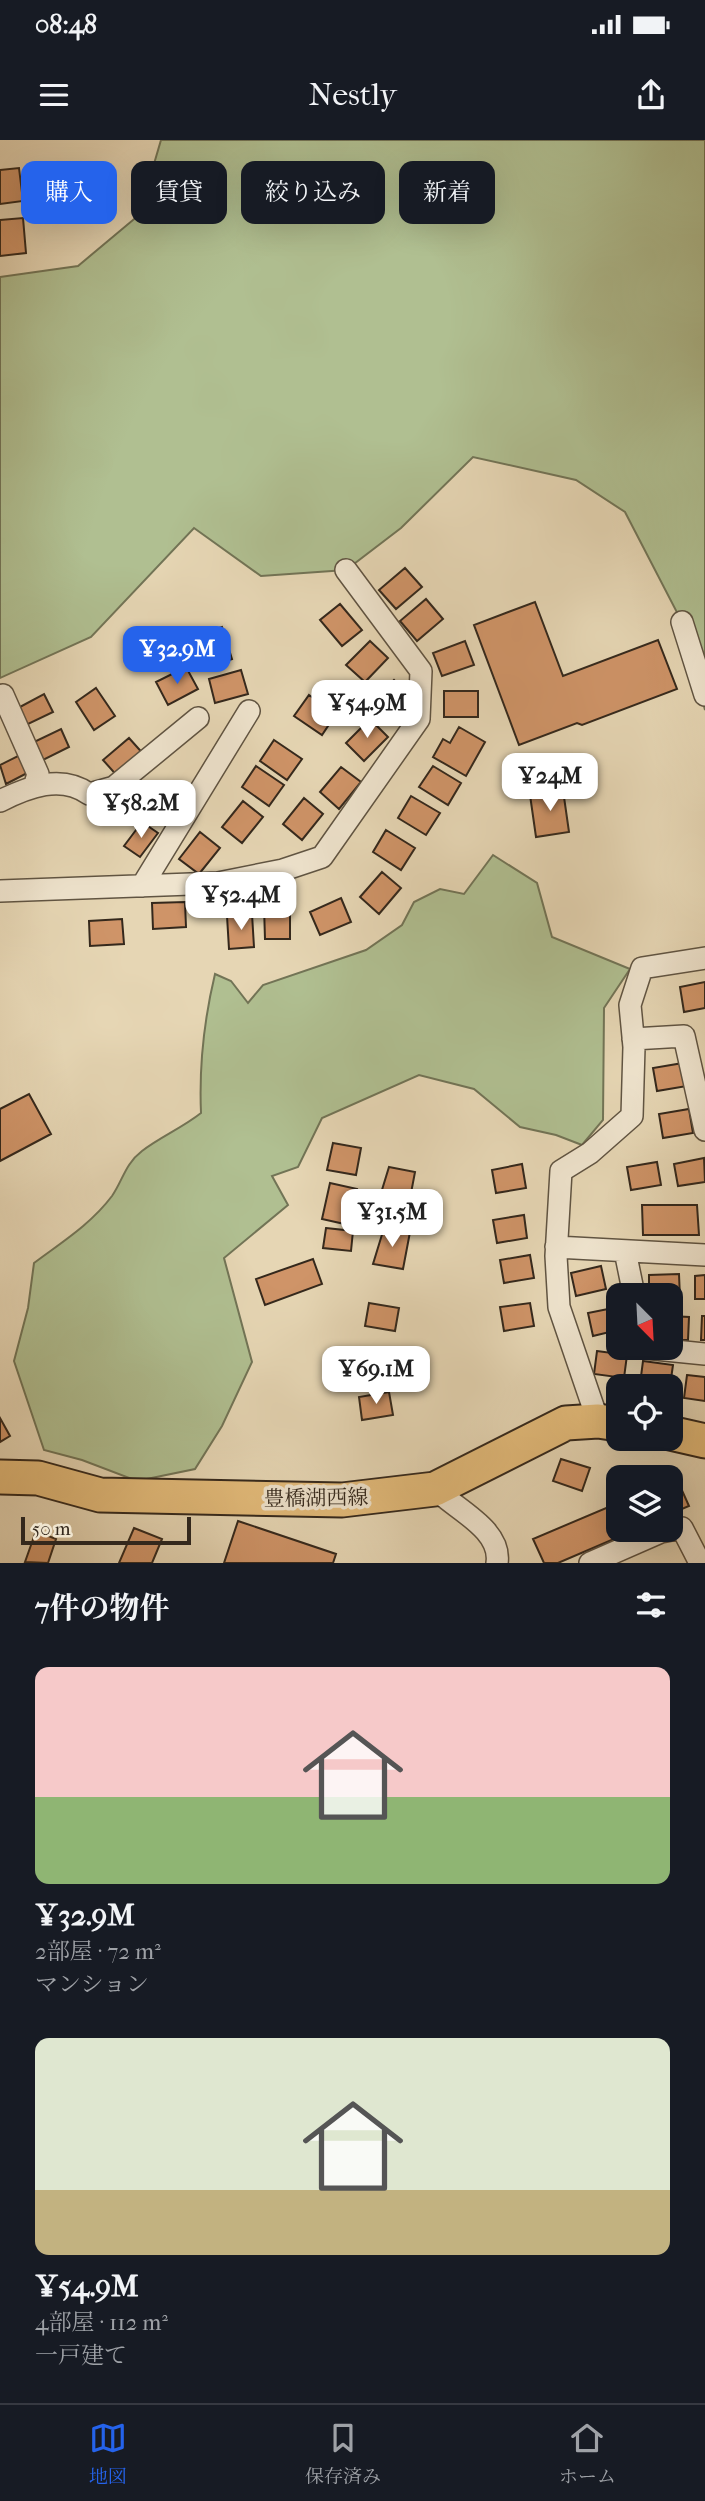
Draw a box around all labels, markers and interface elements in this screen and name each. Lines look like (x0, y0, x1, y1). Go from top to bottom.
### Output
text: 08:48 (35, 9, 97, 40)
icon: menu (35, 76, 73, 114)
text: Nestly (309, 76, 397, 113)
icon: share (632, 76, 670, 114)
chip: 購入 (21, 161, 117, 224)
chip: 賃貸 (131, 161, 227, 224)
chip: 絞り込み (241, 161, 385, 224)
chip: 新着 (399, 161, 495, 224)
pin: ¥32.9M (120, 626, 234, 686)
text: ¥32.9M (139, 635, 215, 662)
pin: ¥54.9M (310, 680, 424, 740)
text: ¥54.9M (327, 689, 407, 716)
pin: ¥24M (509, 754, 591, 813)
text: ¥24M (518, 762, 582, 789)
pin: ¥58.2M (84, 780, 198, 840)
text: ¥58.2M (103, 789, 179, 816)
pin: ¥52.4M (184, 872, 298, 932)
text: ¥52.4M (201, 881, 281, 908)
pin: ¥31.5M (335, 1190, 449, 1249)
text: ¥31.5M (357, 1198, 427, 1225)
north arrow (606, 1283, 682, 1360)
map controls (606, 1283, 683, 1542)
pin: ¥69.1M (319, 1346, 433, 1406)
text: ¥69.1M (338, 1355, 414, 1382)
button: locate (606, 1374, 683, 1451)
button: layers (606, 1465, 683, 1542)
street label: 豊橋湖西線 (263, 1485, 369, 1511)
scale bar (21, 1514, 191, 1546)
text: 50 m (32, 1518, 71, 1540)
icon: filters (632, 1586, 670, 1624)
text: 7件の物件 (35, 1591, 169, 1626)
icon: home (290, 1712, 416, 1838)
text: ¥32.9M (35, 1898, 135, 1933)
text: 2部屋 · 72 m² (35, 1938, 161, 1965)
text: マンション (35, 1971, 149, 1998)
icon: home (290, 2083, 416, 2209)
text: ¥54.9M (35, 2269, 138, 2304)
text: 4部屋 · 112 m² (35, 2309, 168, 2336)
text: 一戸建て (35, 2342, 127, 2369)
tab: 地図 (89, 2419, 127, 2488)
tab: 保存済み (305, 2419, 381, 2488)
tab: ホーム (559, 2419, 616, 2488)

